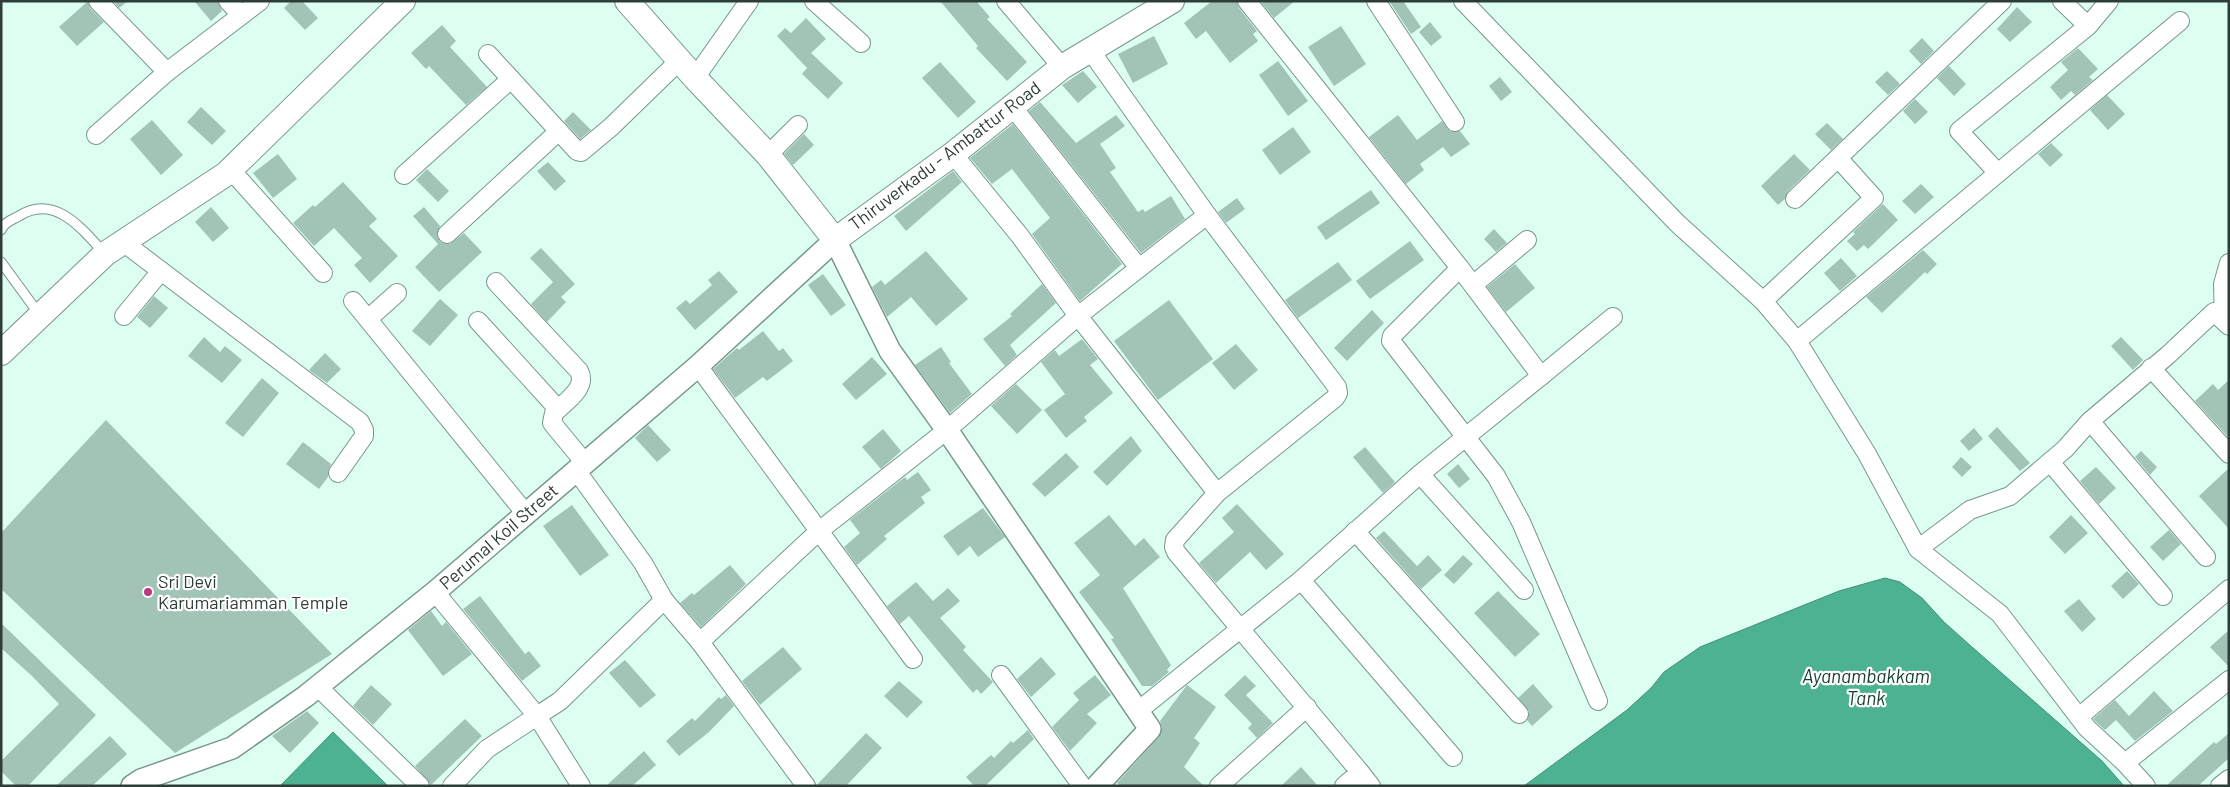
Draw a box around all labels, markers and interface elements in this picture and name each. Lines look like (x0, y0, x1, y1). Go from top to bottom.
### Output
street label: Thiruverkadu - Ambattur Road (844, 76, 1045, 235)
street label: Perumal Koil Street (435, 479, 562, 594)
place label: Sri Devi Karumariamman Temple (158, 570, 348, 613)
marker: Sri Devi Karumariamman Temple (142, 586, 154, 598)
water label: Ayanambakkam Tank (1802, 664, 1930, 709)

